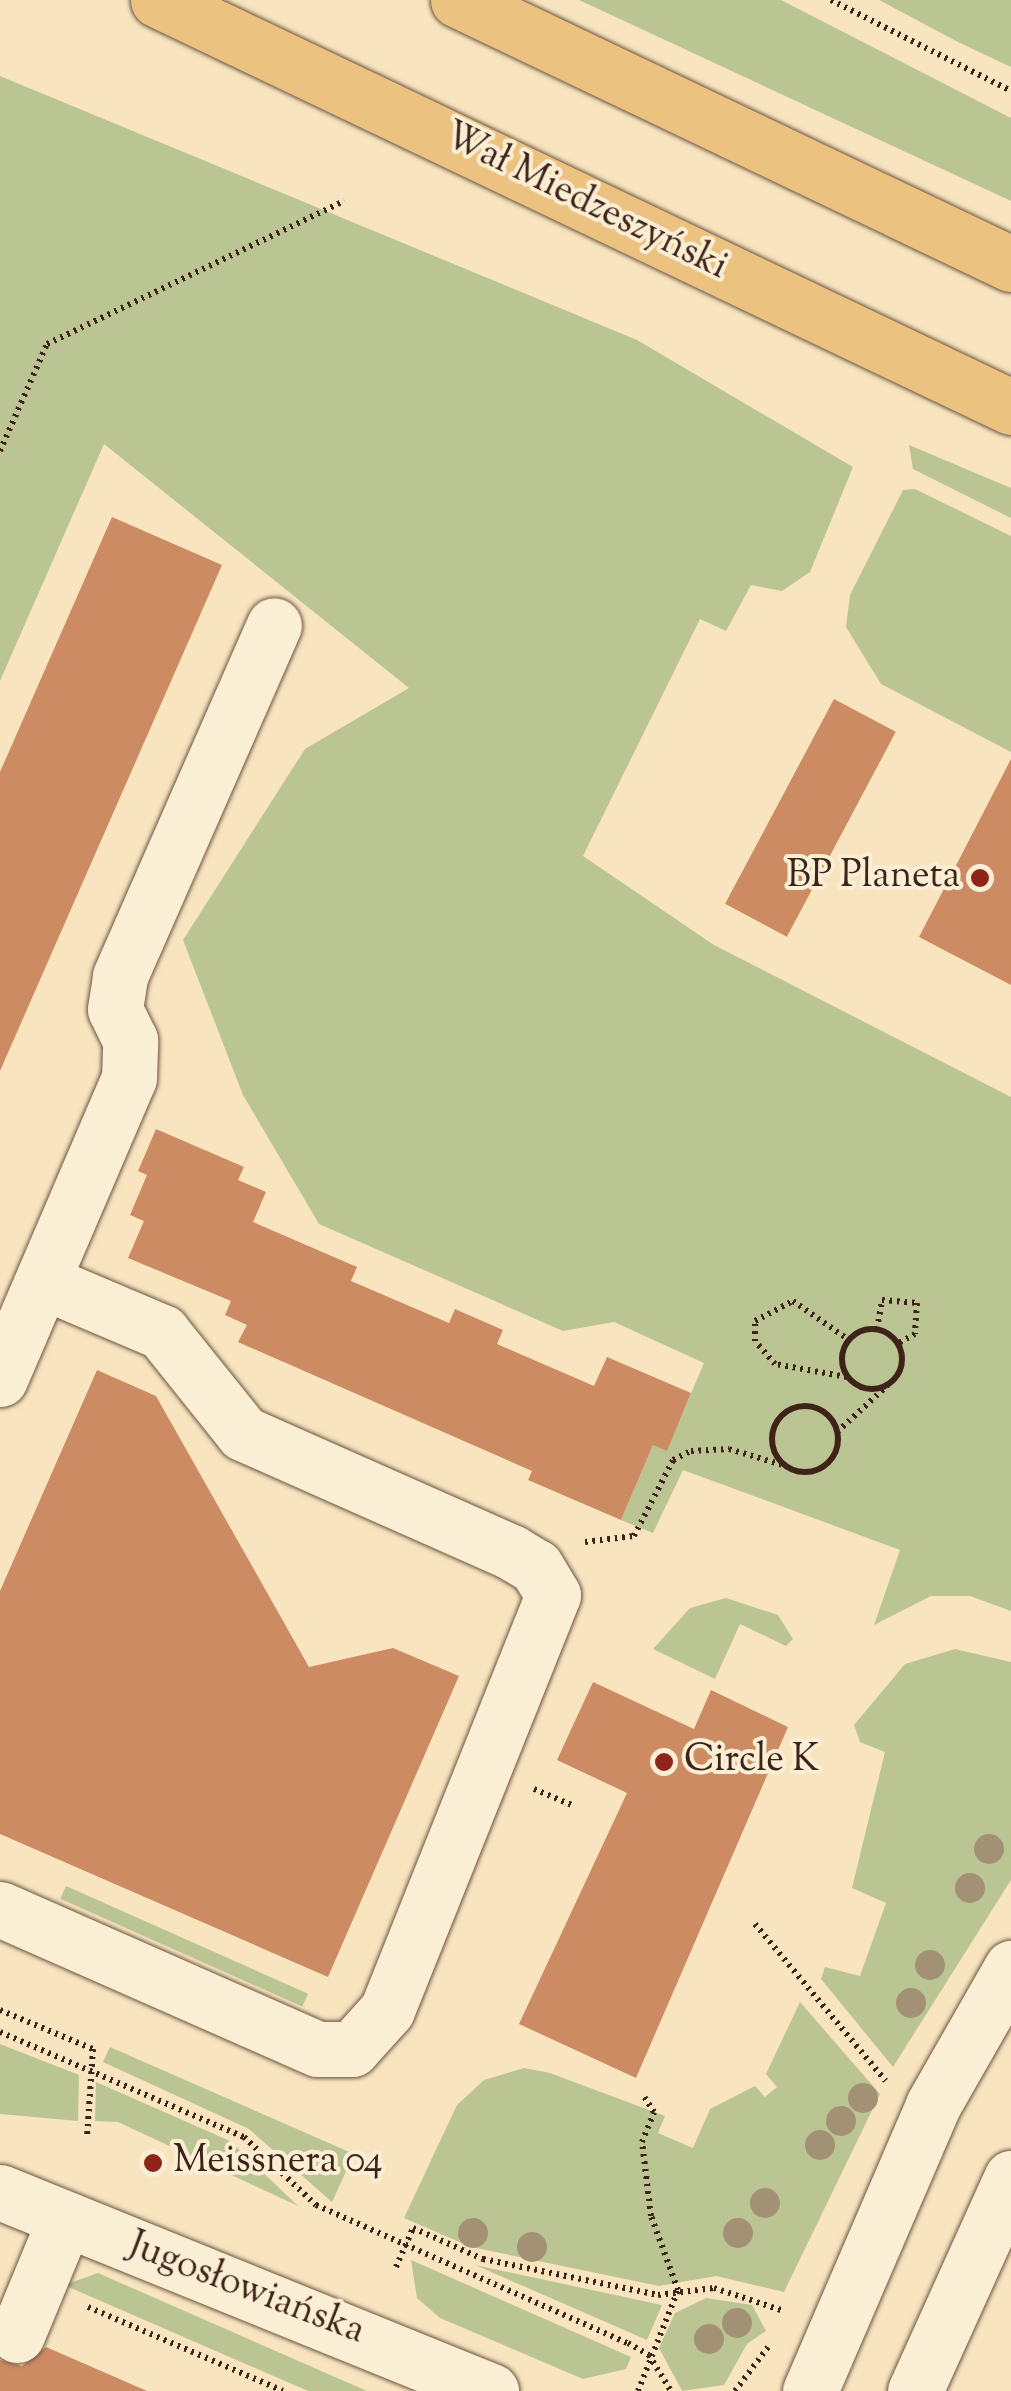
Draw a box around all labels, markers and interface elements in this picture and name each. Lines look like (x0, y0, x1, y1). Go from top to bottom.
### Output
street label: Wał Miedzeszyński (436, 115, 734, 291)
place label: BP Planeta (787, 855, 960, 901)
marker: BP Planeta (969, 867, 991, 889)
place label: Circle K (684, 1739, 819, 1785)
marker: Circle K (653, 1751, 675, 1773)
place label: Meissnera 04 (173, 2140, 383, 2186)
marker: Meissnera 04 (142, 2152, 164, 2174)
street label: Jugosłowiańska (121, 2224, 371, 2356)

